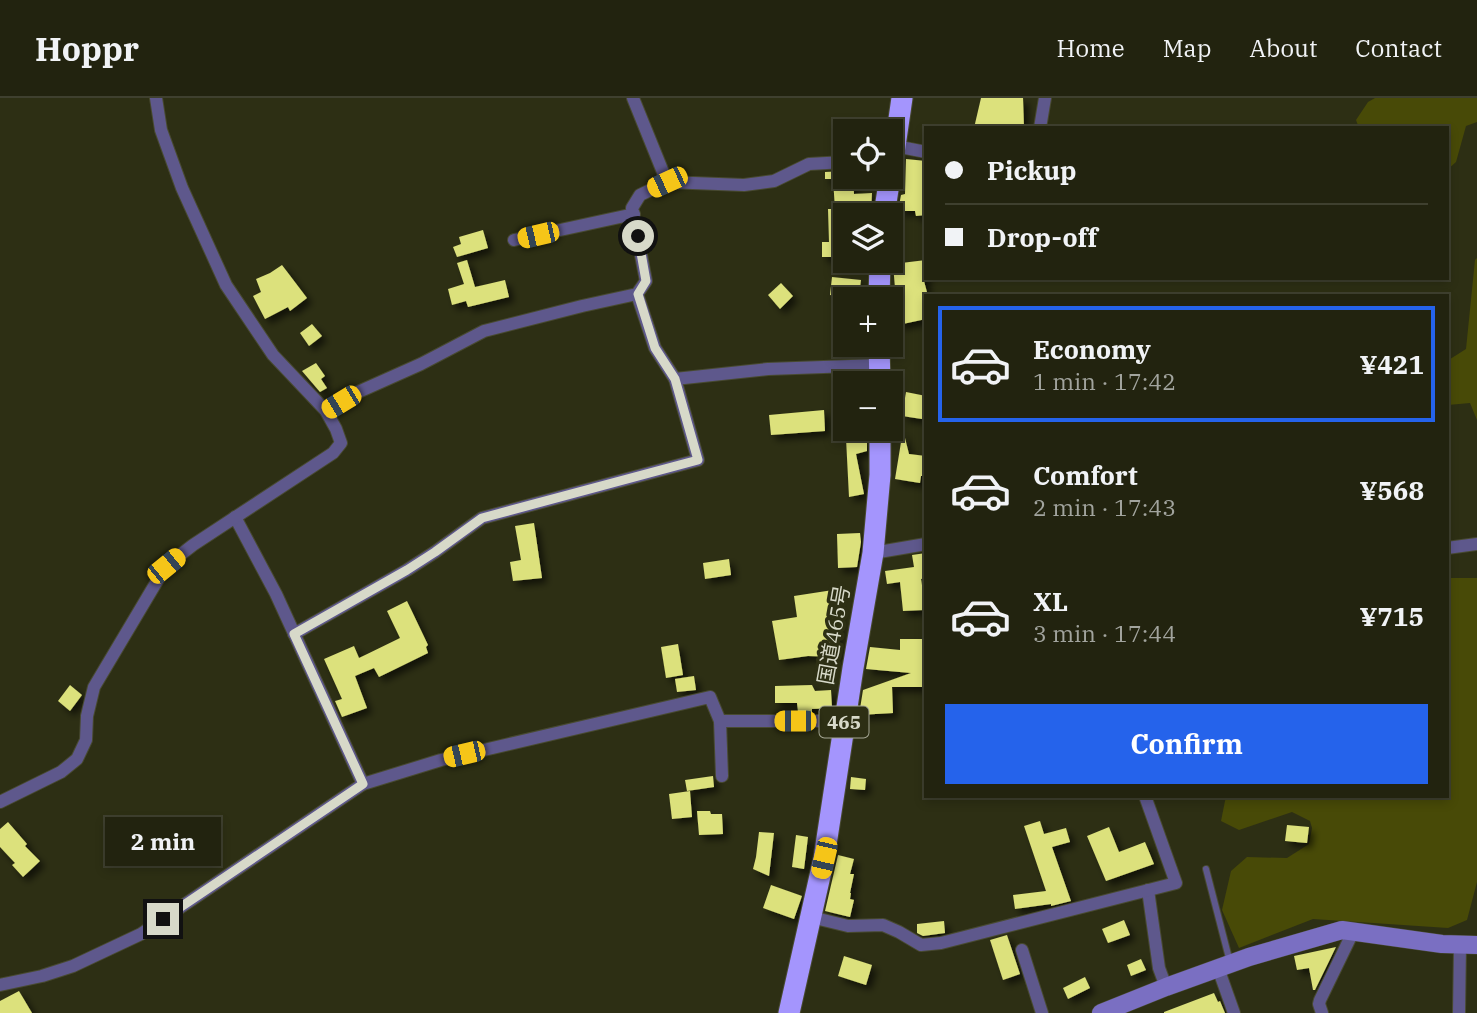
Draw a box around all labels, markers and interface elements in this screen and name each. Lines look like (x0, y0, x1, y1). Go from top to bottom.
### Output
text: Hoppr (35, 27, 139, 70)
text: Home (1057, 32, 1125, 64)
text: Map (1163, 32, 1211, 64)
text: About (1249, 32, 1317, 64)
text: Contact (1355, 32, 1442, 64)
map controls (833, 119, 903, 441)
button: locate (833, 119, 903, 189)
text: Pickup (987, 153, 1077, 187)
car (644, 164, 691, 200)
button: layers (833, 203, 903, 273)
car (516, 220, 561, 250)
route start (622, 220, 654, 252)
text: Drop-off (987, 220, 1098, 254)
button: + (833, 287, 903, 357)
text: Economy (1033, 332, 1151, 366)
icon: car (949, 333, 1012, 396)
text: ¥421 (1359, 347, 1424, 381)
text: 1 min · 17:42 (1033, 366, 1176, 396)
button: − (833, 371, 903, 441)
car (318, 382, 365, 422)
text: Comfort (1033, 458, 1138, 492)
icon: car (949, 459, 1012, 522)
text: ¥568 (1359, 473, 1424, 507)
text: 2 min · 17:43 (1033, 492, 1176, 522)
car (144, 545, 189, 587)
street label: 国道465号 (810, 583, 856, 687)
text: XL (1033, 584, 1068, 618)
icon: car (949, 585, 1012, 648)
text: ¥715 (1359, 599, 1424, 633)
text: 3 min · 17:44 (1033, 618, 1176, 648)
button: Confirm (945, 704, 1428, 784)
road number: 465 (820, 706, 868, 737)
car (775, 711, 817, 732)
car (442, 739, 487, 769)
callout: 2 min (105, 818, 221, 866)
text: 2 min (131, 826, 195, 856)
car (810, 835, 839, 881)
route end (147, 903, 179, 935)

